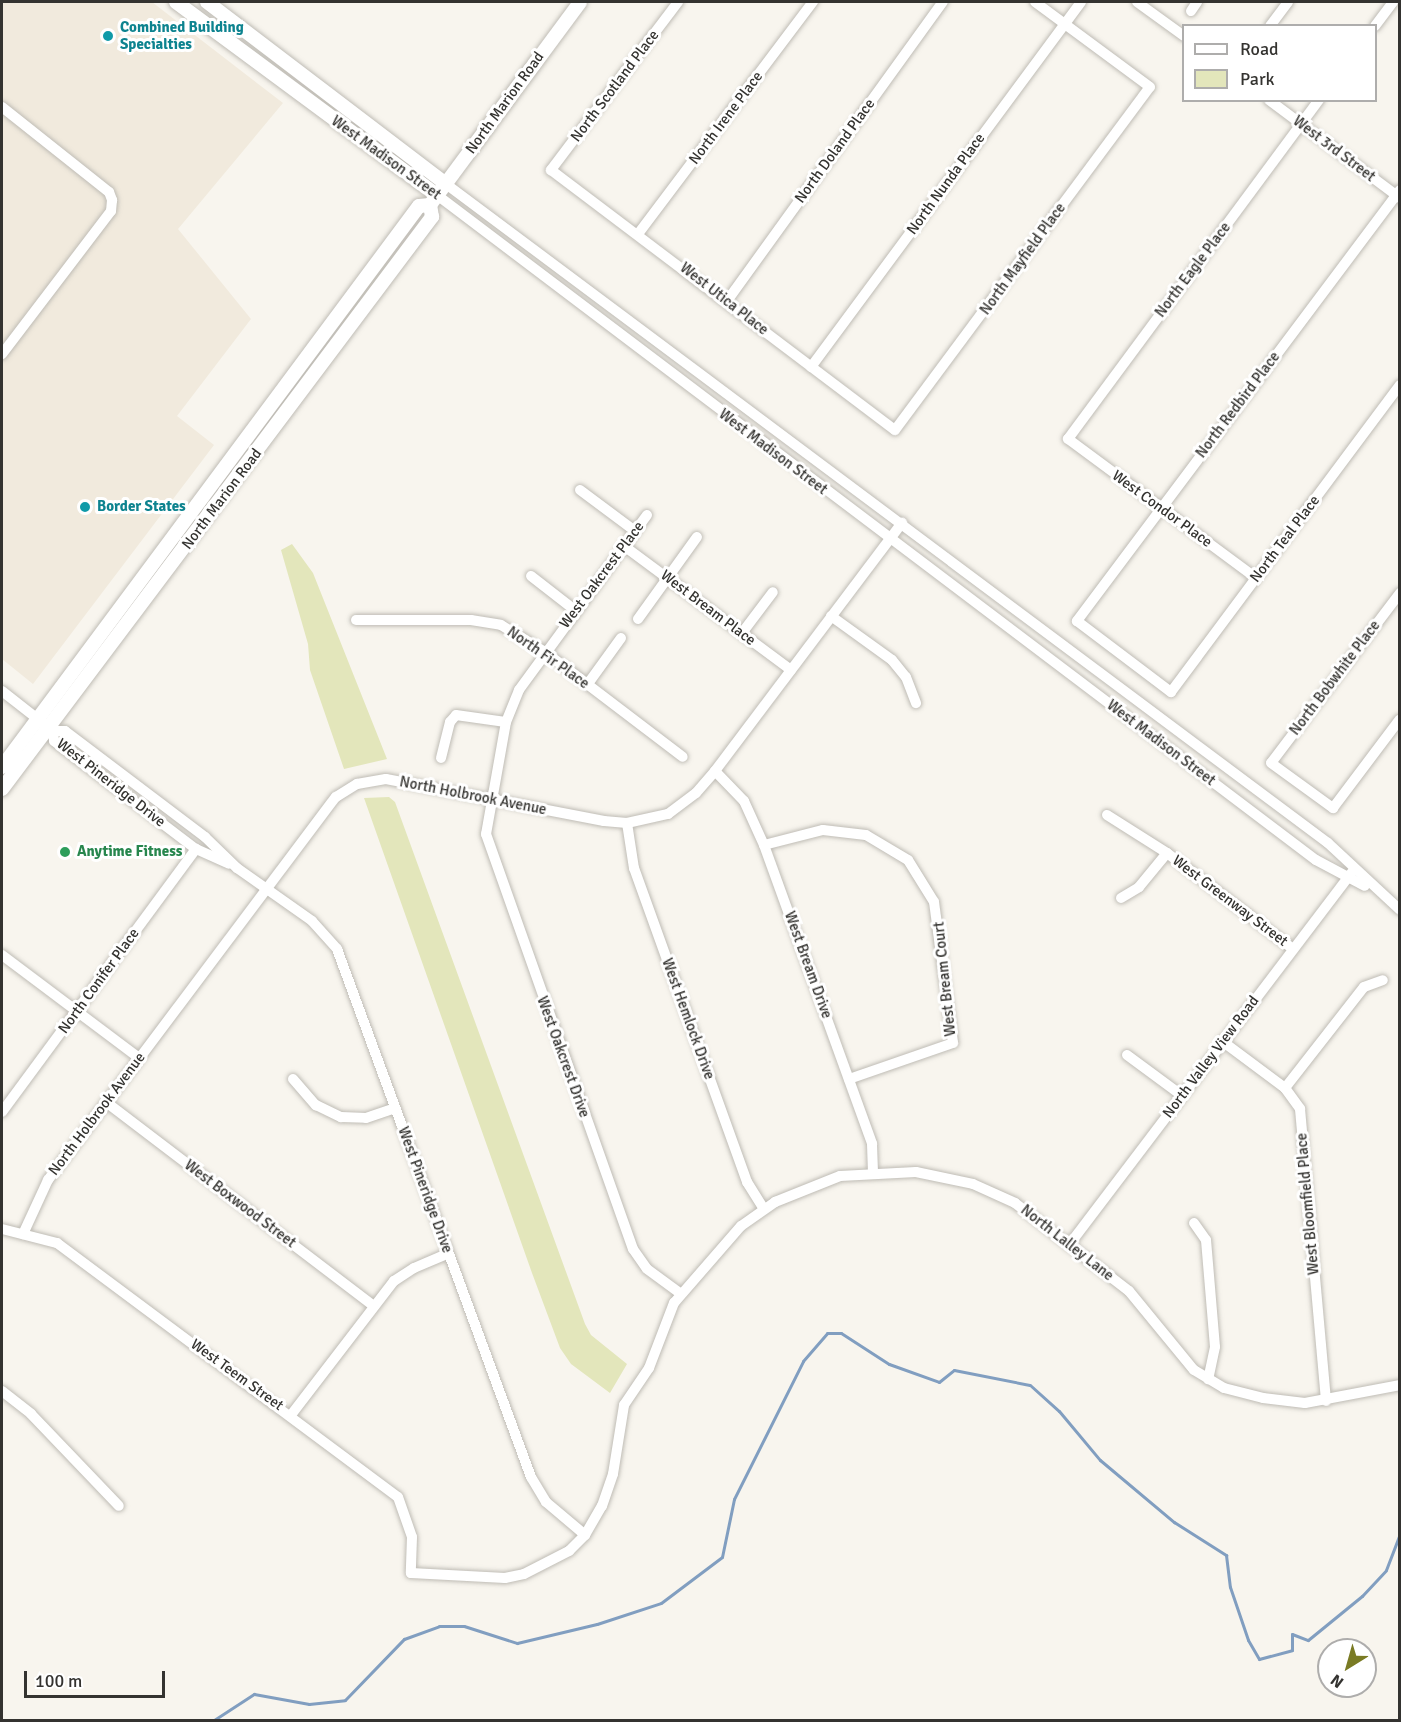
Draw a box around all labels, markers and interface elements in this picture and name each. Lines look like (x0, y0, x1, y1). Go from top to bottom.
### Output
place label: Combined Building Specialties (120, 18, 244, 53)
legend (1182, 24, 1377, 102)
street label: North Scotland Place (567, 27, 663, 145)
marker: Combined Building Specialties (101, 29, 115, 43)
text: Road (1240, 38, 1279, 60)
street label: North Marion Road (462, 49, 548, 157)
street label: North Irene Place (685, 68, 767, 168)
text: Park (1240, 68, 1275, 90)
street label: North Doland Place (791, 95, 879, 207)
street label: West Madison Street (328, 112, 444, 204)
street label: West 3rd Street (1289, 112, 1379, 186)
street label: North Nunda Place (903, 130, 989, 238)
street label: North Mayfield Place (976, 199, 1070, 319)
street label: North Eagle Place (1151, 219, 1235, 321)
street label: West Utica Place (676, 259, 772, 339)
street label: North Redbird Place (1192, 348, 1284, 462)
street label: West Madison Street (715, 405, 831, 499)
street label: North Marion Road (178, 445, 266, 553)
street label: West Condor Place (1108, 467, 1216, 551)
street label: North Teal Place (1246, 492, 1324, 586)
place label: Border States (97, 498, 186, 516)
marker: Border States (78, 500, 92, 514)
street label: West Oakcrest Place (556, 518, 648, 632)
street label: West Bream Place (657, 566, 759, 650)
street label: North Bobwhite Place (1286, 617, 1384, 739)
street label: North Fir Place (503, 623, 593, 693)
street label: West Madison Street (1103, 696, 1219, 790)
street label: West Pineridge Drive (53, 735, 169, 831)
street label: North Holbrook Avenue (398, 773, 548, 819)
place label: Anytime Fitness (77, 843, 182, 861)
marker: Anytime Fitness (58, 845, 72, 859)
street label: West Greenway Street (1169, 852, 1291, 950)
street label: West Bream Drive (780, 909, 836, 1021)
street label: West Bream Court (930, 921, 960, 1037)
street label: North Conifer Place (55, 925, 143, 1037)
street label: West Hemlock Drive (658, 956, 718, 1082)
street label: North Valley View Road (1159, 992, 1263, 1122)
street label: West Oakcrest Drive (533, 994, 593, 1120)
street label: North Holbrook Avenue (45, 1049, 149, 1179)
street label: West Pineridge Drive (394, 1124, 456, 1256)
street label: West Bloomfield Place (1293, 1132, 1323, 1276)
street label: West Boxwood Street (181, 1156, 299, 1252)
street label: North Lalley Lane (1017, 1201, 1117, 1285)
street label: West Teem Street (187, 1335, 287, 1415)
north arrow (1317, 1638, 1377, 1698)
scale bar (27, 1659, 168, 1697)
text: N (1327, 1669, 1348, 1692)
text: 100 m (35, 1670, 82, 1692)

